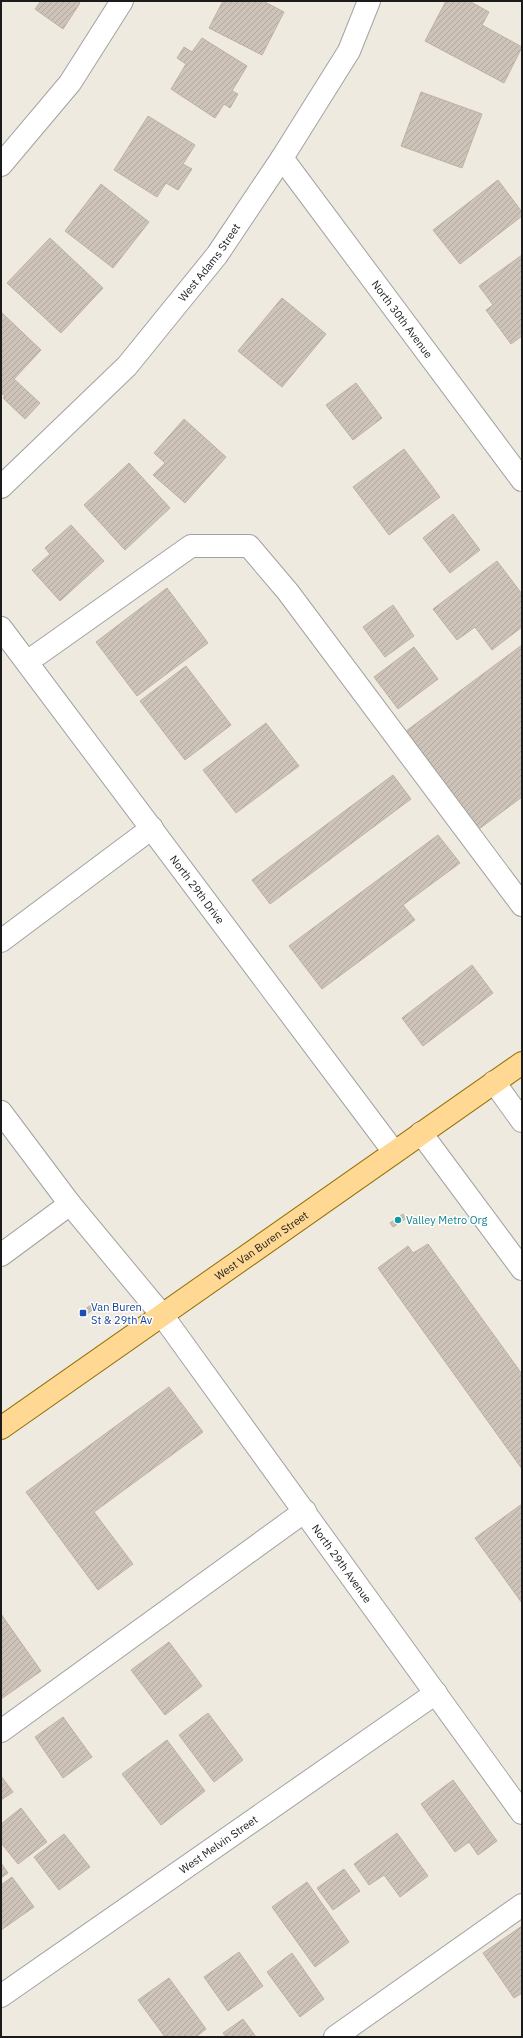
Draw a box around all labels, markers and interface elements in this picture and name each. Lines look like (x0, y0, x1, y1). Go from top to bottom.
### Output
street label: West Adams Street (175, 221, 243, 304)
street label: North 30th Avenue (369, 277, 436, 361)
street label: North 29th Drive (167, 852, 227, 927)
street label: West Van Buren Street (212, 1208, 311, 1283)
place label: Valley Metro Org (406, 1213, 487, 1227)
marker: Valley Metro Org (393, 1215, 403, 1225)
place label: Van Buren St & 29th Av (91, 1300, 153, 1327)
marker: Van Buren St & 29th Av (78, 1308, 88, 1318)
street label: North 29th Avenue (309, 1522, 375, 1606)
street label: West Melvin Street (176, 1812, 261, 1877)

